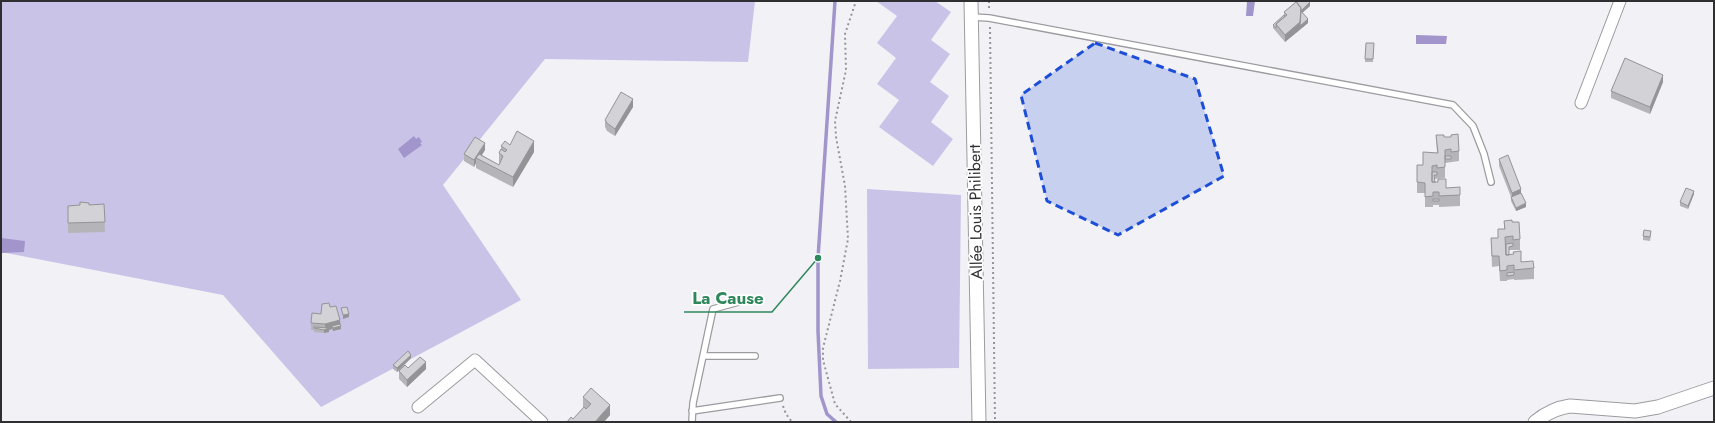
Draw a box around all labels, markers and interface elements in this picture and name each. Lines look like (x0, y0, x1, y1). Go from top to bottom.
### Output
street label: Allée Louis Philibert (963, 144, 988, 280)
callout: La Cause (684, 283, 772, 312)
text: La Cause (692, 286, 764, 310)

